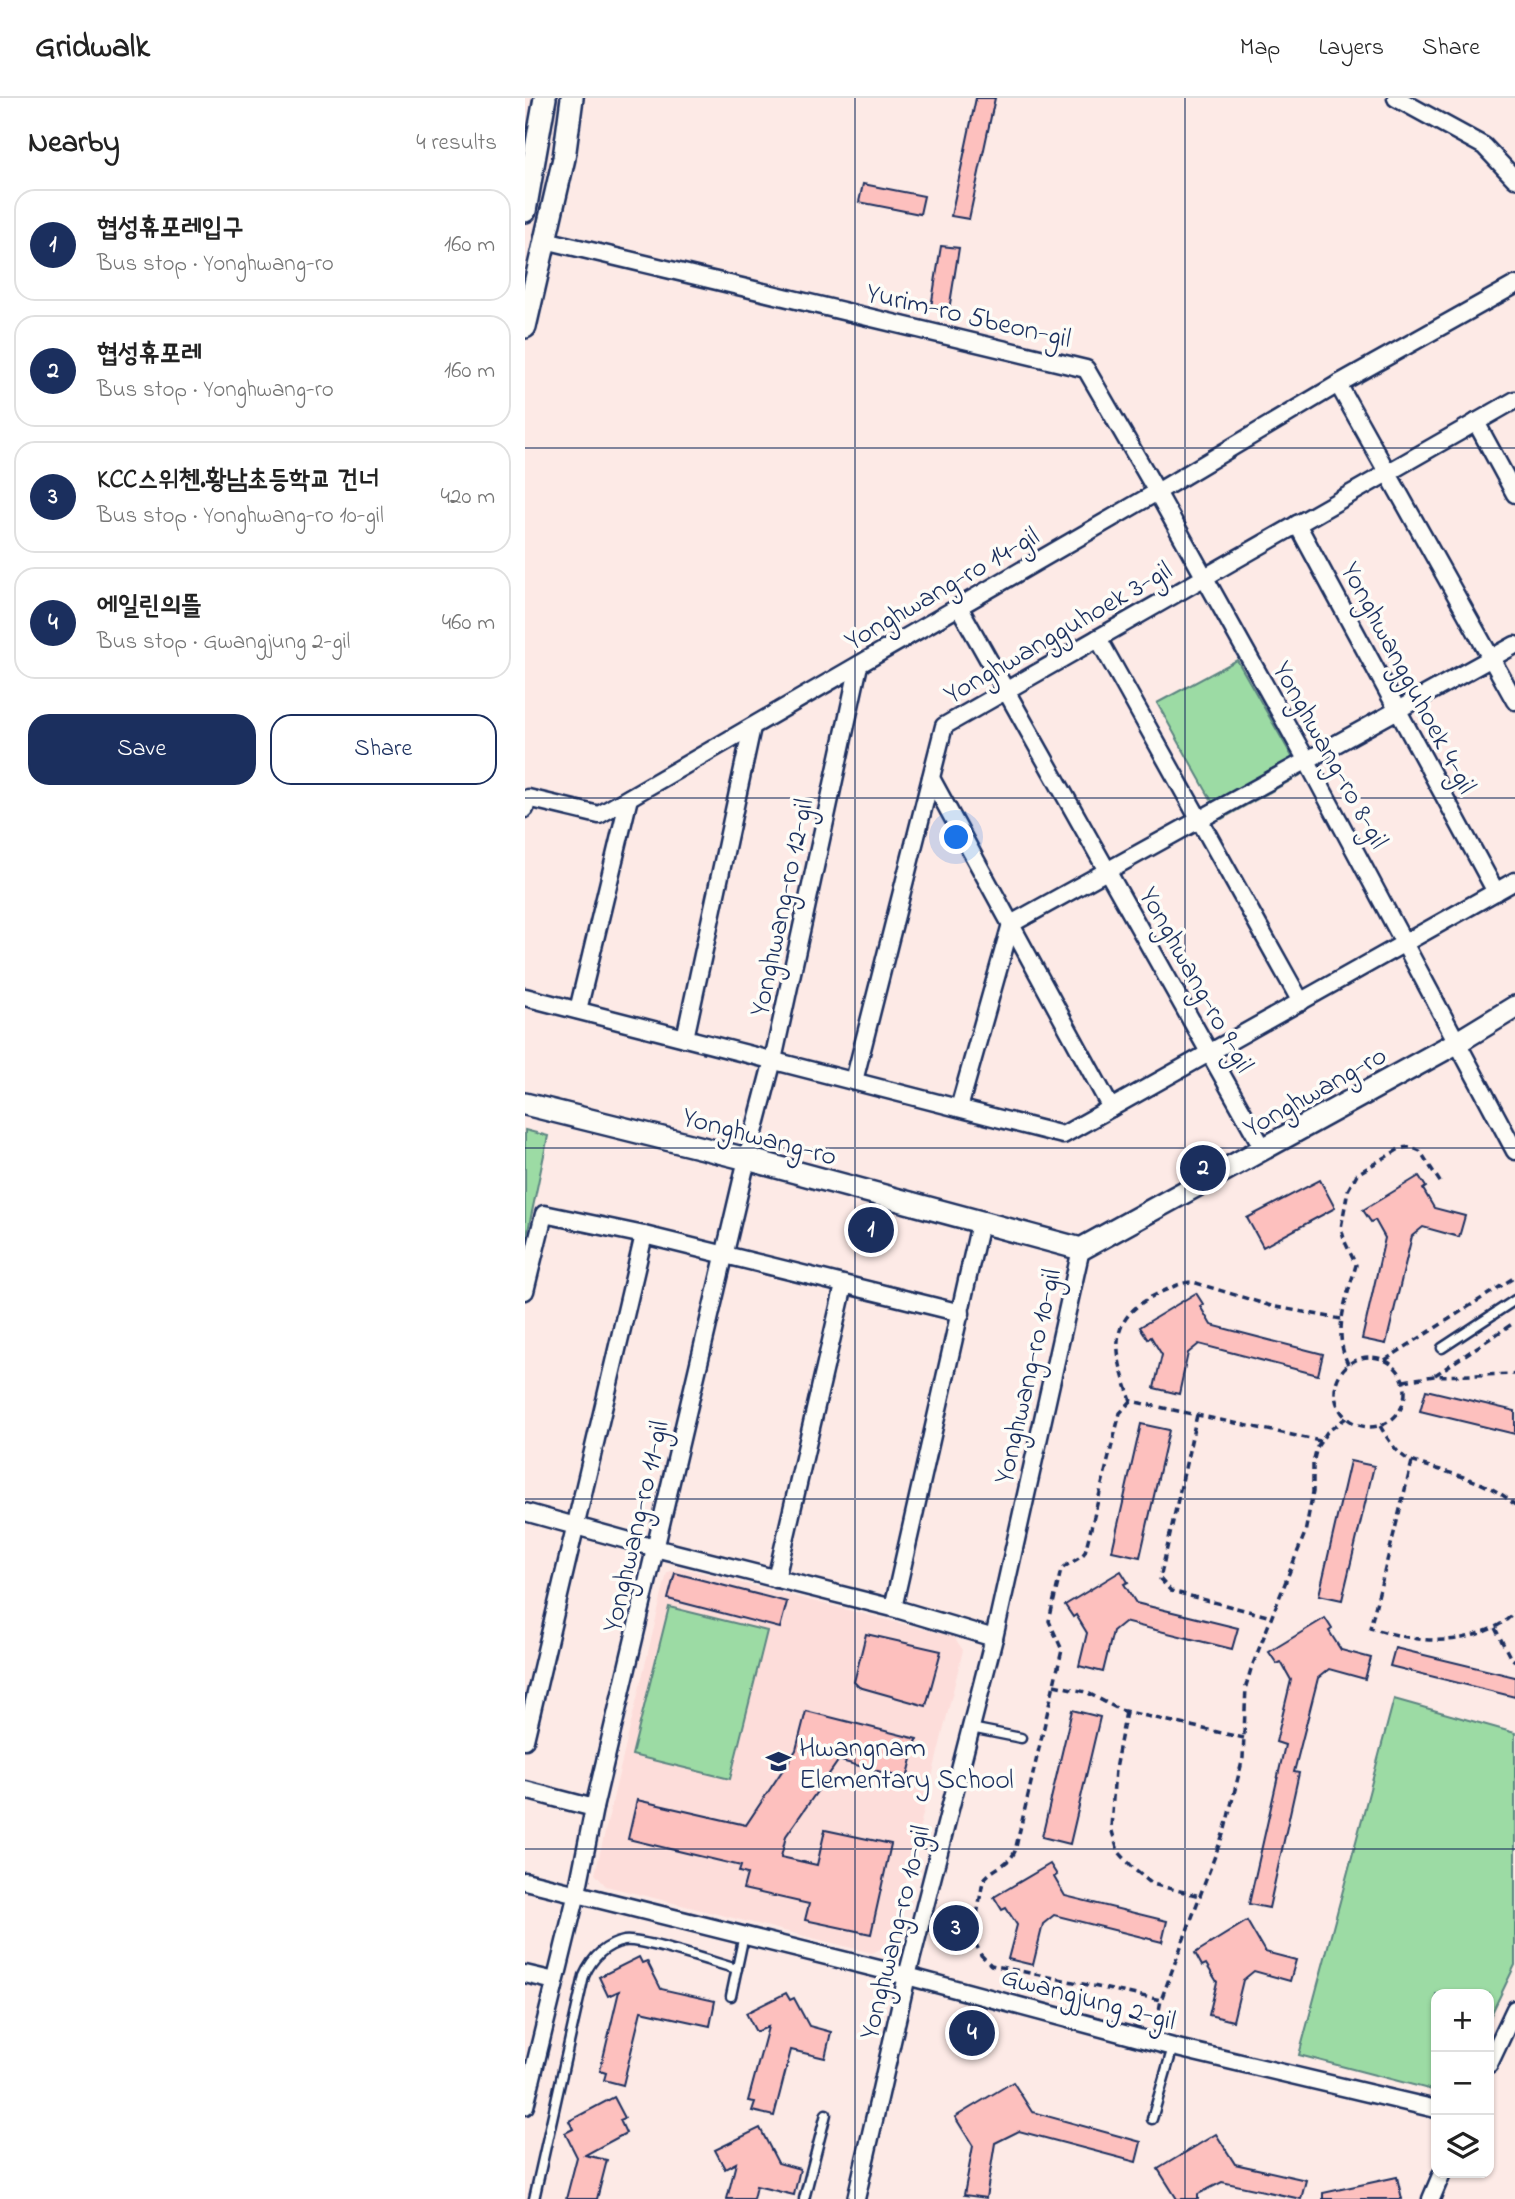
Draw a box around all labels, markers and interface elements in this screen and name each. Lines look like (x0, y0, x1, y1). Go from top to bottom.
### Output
text: Gridwalk (35, 24, 150, 72)
text: Map (1240, 31, 1280, 66)
text: Layers (1318, 31, 1384, 66)
text: Share (1422, 31, 1480, 66)
text: Nearby (28, 122, 120, 166)
text: 4 results (416, 127, 497, 160)
text: 협성휴포레입구 (97, 210, 243, 248)
text: 1 (49, 229, 57, 262)
text: 160 m (444, 229, 495, 262)
text: Bus stop · Yonghwang-ro (97, 248, 334, 281)
street label: Yurim-ro 5beon-gil (862, 274, 1075, 361)
text: 협성휴포레 (97, 336, 202, 374)
text: 2 (47, 355, 59, 388)
text: 160 m (444, 355, 495, 388)
text: Bus stop · Yonghwang-ro (97, 374, 334, 407)
text: KCC스위첸.황남초등학교 건너 (97, 462, 379, 500)
text: 3 (48, 481, 58, 514)
text: 420 m (441, 481, 495, 514)
text: Bus stop · Yonghwang-ro 10-gil (97, 500, 384, 533)
street label: Yonghwang-ro 14-gil (838, 518, 1048, 663)
street label: Yonghwangguhoek 3-gil (937, 552, 1181, 716)
street label: Yonghwangguhoek 4-gil (1328, 555, 1485, 802)
text: 에일린의뜰 (97, 588, 202, 626)
text: 4 (48, 607, 58, 640)
text: 460 m (442, 607, 495, 640)
text: Bus stop · Gwangjung 2-gil (97, 626, 350, 659)
street label: Yonghwang-ro 8-gil (1260, 654, 1398, 857)
button: Save (28, 714, 256, 785)
button: Share (270, 714, 497, 785)
street label: Yonghwang-ro 12-gil (740, 795, 826, 1020)
your location (939, 820, 973, 854)
street label: Yonghwang-ro 9-gil (1127, 880, 1263, 1081)
street label: Yonghwang-ro (1236, 1037, 1395, 1149)
street label: Yonghwang-ro (677, 1098, 841, 1179)
pin: 2 (1180, 1142, 1226, 1194)
pin: 1 (848, 1204, 894, 1256)
street label: Yonghwang-ro 10-gil (985, 1265, 1074, 1488)
street label: Yonghwang-ro 11-gil (593, 1417, 682, 1637)
place label: Hwangnam Elementary School (799, 1729, 1014, 1802)
school or university icon: Hwangnam Elementary School (765, 1748, 793, 1776)
street label: Yonghwang-ro 10-gil (850, 1821, 943, 2044)
pin: 3 (933, 1902, 979, 1954)
street label: Gwangjung 2-gil (996, 1957, 1180, 2043)
map controls (1431, 1989, 1494, 2178)
button: + (1431, 1989, 1494, 2052)
pin: 4 (949, 2007, 995, 2059)
button: − (1431, 2052, 1494, 2115)
button: layers (1431, 2115, 1494, 2178)

